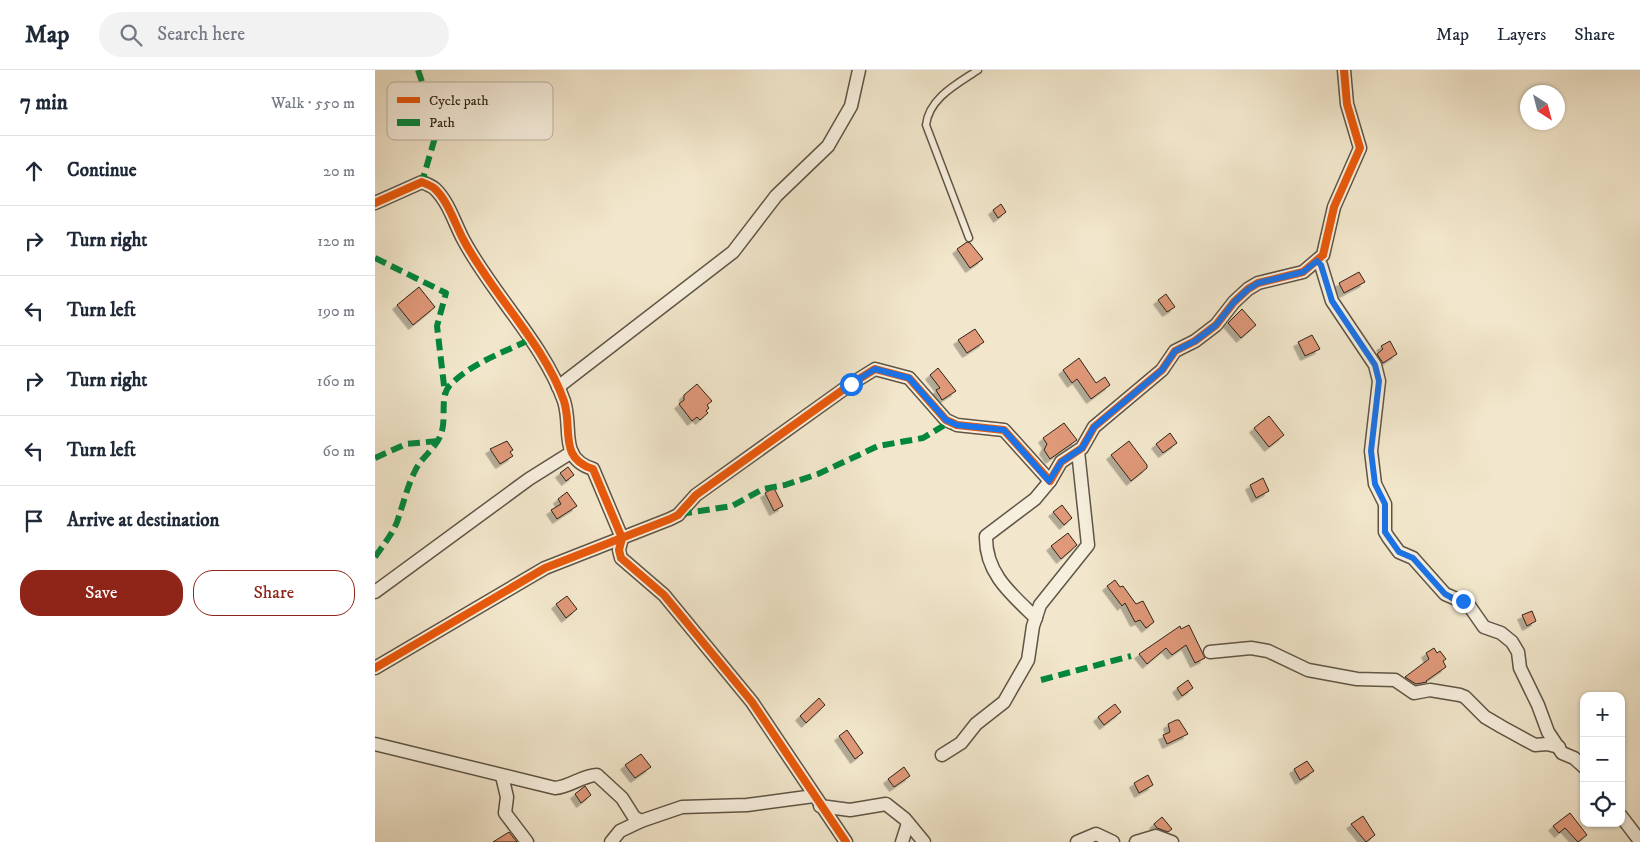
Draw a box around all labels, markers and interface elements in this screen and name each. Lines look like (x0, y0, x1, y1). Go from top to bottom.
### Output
search box (99, 12, 449, 57)
text: Map (25, 20, 69, 50)
icon: search (117, 21, 145, 49)
text: Search here (157, 23, 245, 46)
text: Map (1436, 24, 1469, 46)
text: Layers (1497, 24, 1546, 46)
text: Share (1574, 24, 1615, 46)
legend (387, 82, 553, 140)
north arrow (1520, 85, 1565, 130)
text: 7 min (20, 90, 68, 116)
text: Cycle path (429, 92, 489, 110)
text: Walk · 550 m (271, 93, 355, 113)
text: Path (429, 114, 456, 132)
icon: ahead (20, 157, 48, 185)
text: Continue (67, 159, 137, 182)
text: 20 m (323, 161, 355, 181)
icon: right (20, 227, 48, 255)
text: Turn right (67, 229, 147, 252)
text: 120 m (317, 231, 355, 251)
icon: left (20, 297, 48, 325)
text: Turn left (67, 299, 136, 322)
text: 190 m (317, 301, 355, 321)
icon: right (20, 367, 48, 395)
text: Turn right (67, 369, 147, 392)
text: 160 m (317, 371, 355, 391)
route start (840, 373, 863, 396)
icon: left (20, 437, 48, 465)
text: Turn left (67, 439, 136, 462)
text: 60 m (323, 441, 355, 461)
icon: arrive (20, 507, 48, 535)
text: Arrive at destination (67, 509, 219, 532)
button: Save (20, 570, 183, 616)
button: Share (193, 570, 355, 616)
route end (1452, 590, 1475, 613)
map controls (1580, 692, 1625, 827)
button: + (1580, 692, 1625, 737)
button: − (1580, 737, 1625, 782)
button: locate (1580, 782, 1625, 827)

